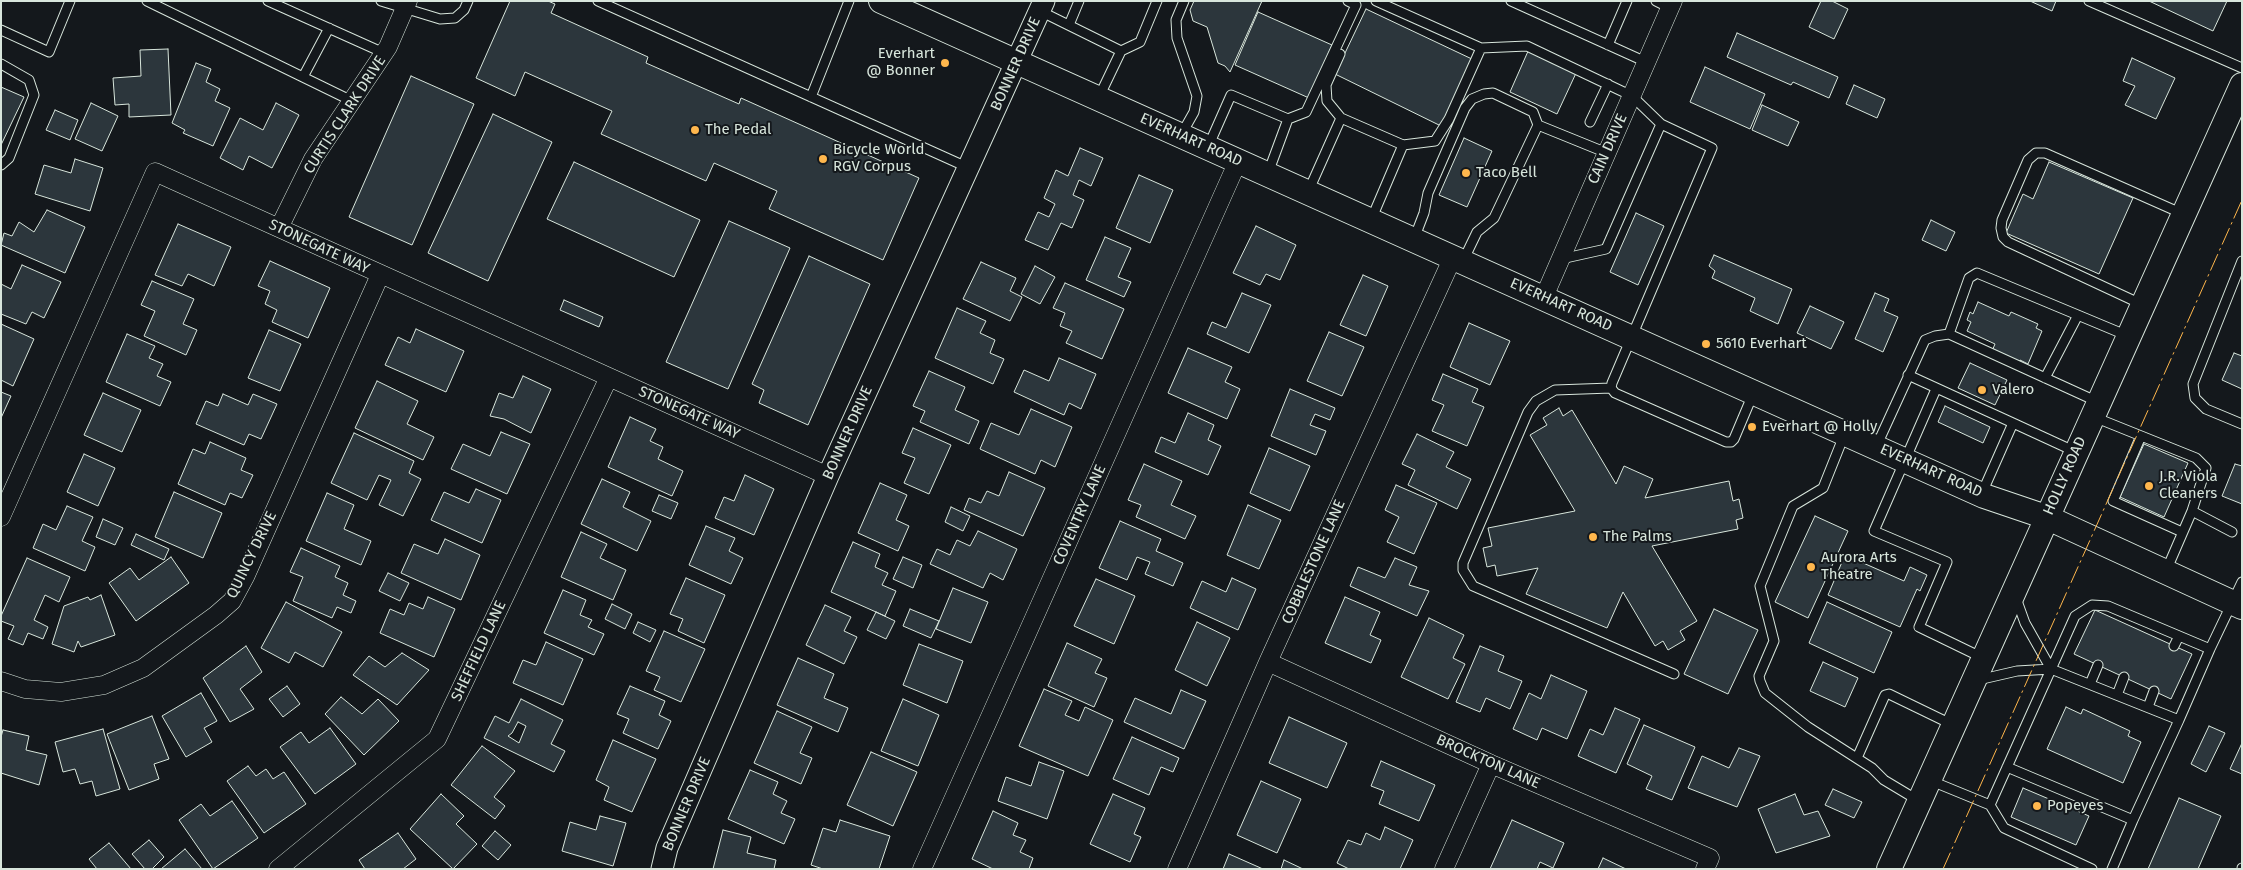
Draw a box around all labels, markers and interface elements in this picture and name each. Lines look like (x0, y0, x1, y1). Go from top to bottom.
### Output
street label: BONNER DRIVE (987, 14, 1045, 114)
place label: Everhart @ Bonner (866, 45, 935, 80)
street label: CURTIS CLARK DRIVE (300, 53, 390, 177)
marker: Everhart @ Bonner (939, 57, 951, 69)
street label: EVERHART ROAD (1137, 109, 1245, 171)
street label: CAIN DRIVE (1584, 111, 1632, 187)
place label: The Pedal (705, 121, 772, 139)
marker: The Pedal (689, 124, 701, 136)
place label: Bicycle World RGV Corpus (833, 141, 925, 176)
marker: Bicycle World RGV Corpus (817, 153, 829, 165)
place label: Taco Bell (1476, 164, 1537, 182)
marker: Taco Bell (1460, 167, 1472, 179)
street label: STONEGATE WAY (266, 216, 372, 278)
street label: EVERHART ROAD (1507, 274, 1615, 336)
place label: 5610 Everhart (1716, 335, 1807, 353)
marker: 5610 Everhart (1700, 338, 1712, 350)
place label: Valero (1992, 381, 2034, 399)
street label: STONEGATE WAY (636, 383, 742, 443)
street label: BONNER DRIVE (819, 383, 877, 483)
marker: Valero (1976, 384, 1988, 396)
place label: Everhart @ Holly (1762, 418, 1877, 436)
marker: Everhart @ Holly (1746, 421, 1758, 433)
street label: HOLLY ROAD (2040, 434, 2090, 518)
street label: EVERHART ROAD (1877, 440, 1985, 502)
street label: COVENTRY LANE (1050, 462, 1110, 568)
place label: J.R. Viola Cleaners (2159, 468, 2218, 503)
marker: J.R. Viola Cleaners (2143, 480, 2155, 492)
street label: COBBLESTONE LANE (1279, 497, 1349, 627)
street label: QUINCY DRIVE (223, 508, 281, 602)
place label: The Palms (1603, 528, 1672, 546)
marker: The Palms (1587, 531, 1599, 543)
place label: Aurora Arts Theatre (1821, 549, 1897, 584)
marker: Aurora Arts Theatre (1805, 561, 1817, 573)
street label: SHEFFIELD LANE (448, 598, 510, 704)
street label: BROCKTON LANE (1433, 731, 1543, 793)
street label: BONNER DRIVE (659, 754, 715, 854)
place label: Popeyes (2047, 797, 2104, 815)
marker: Popeyes (2031, 800, 2043, 812)

